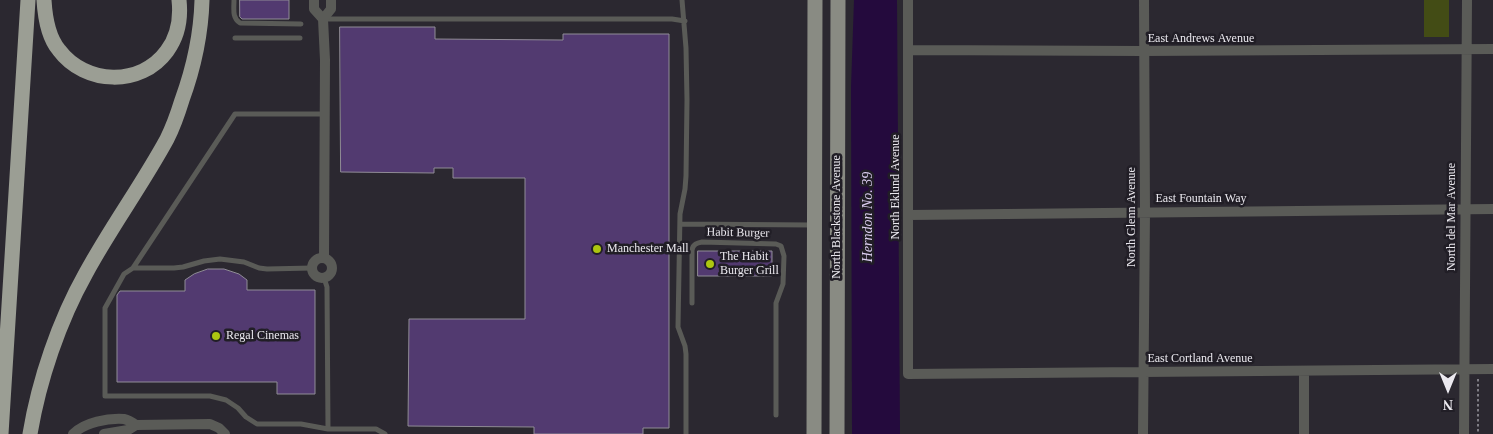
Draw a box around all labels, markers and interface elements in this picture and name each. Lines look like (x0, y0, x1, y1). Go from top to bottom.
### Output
street label: East Andrews Avenue (1148, 32, 1254, 46)
street label: North Eklund Avenue (889, 134, 903, 240)
street label: North Blackstone Avenue (830, 155, 844, 279)
street label: North del Mar Avenue (1445, 163, 1459, 271)
street label: North Glenn Avenue (1125, 167, 1139, 267)
water label: Herndon No. 39 (860, 172, 876, 262)
street label: East Fountain Way (1155, 192, 1247, 206)
street label: Habit Burger (706, 225, 770, 241)
place label: Manchester Mall (607, 242, 689, 256)
marker: Manchester Mall (591, 243, 603, 255)
place label: The Habit Burger Grill (720, 250, 779, 278)
marker: The Habit Burger Grill (704, 258, 716, 270)
place label: Regal Cinemas (226, 329, 299, 343)
marker: Regal Cinemas (210, 330, 222, 342)
street label: East Cortland Avenue (1147, 352, 1253, 366)
north arrow (1423, 364, 1473, 414)
text: N (1443, 397, 1453, 412)

